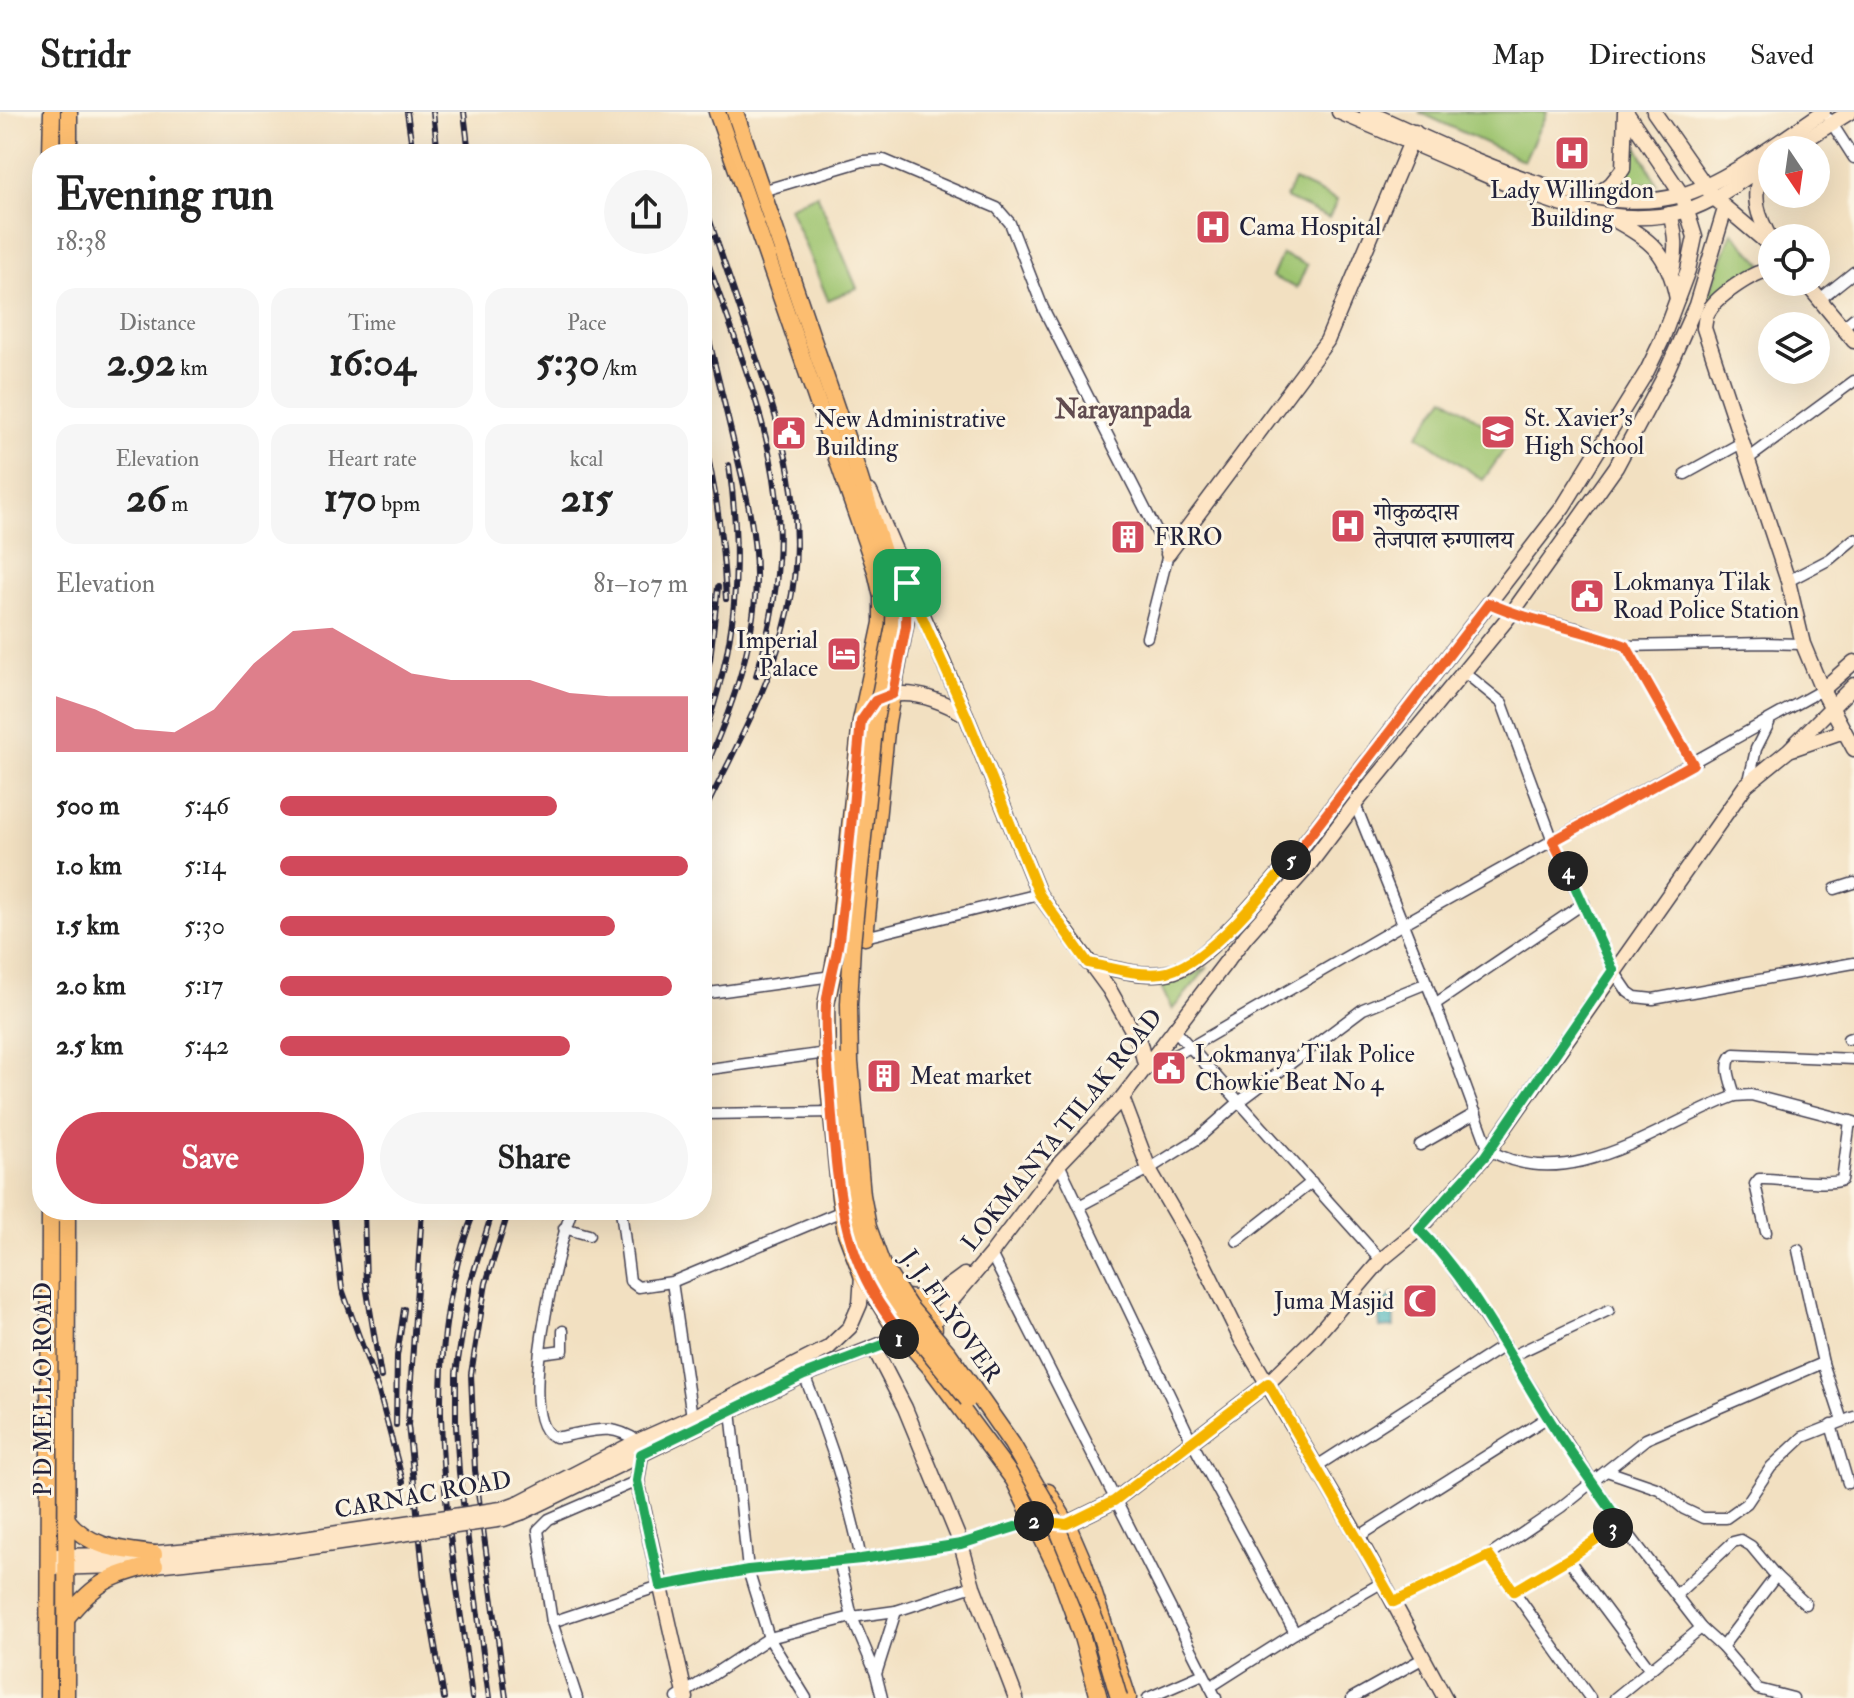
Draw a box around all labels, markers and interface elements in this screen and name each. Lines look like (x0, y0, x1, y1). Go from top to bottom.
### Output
text: Stridr (40, 31, 130, 79)
text: Map (1492, 38, 1545, 73)
text: Directions (1589, 38, 1706, 73)
text: Saved (1750, 38, 1814, 73)
hospital icon: Lady Willingdon Building (1553, 134, 1591, 172)
north arrow (1758, 136, 1830, 208)
map controls (1758, 136, 1830, 384)
text: Evening run (56, 168, 274, 223)
button: share (604, 170, 688, 254)
place label: Lady Willingdon Building (1490, 175, 1654, 234)
hospital icon: Cama Hospital (1194, 208, 1232, 246)
place label: Cama Hospital (1239, 212, 1381, 243)
button: locate (1758, 224, 1830, 296)
text: 18:38 (56, 226, 106, 258)
text: Distance (119, 309, 196, 337)
text: Time (348, 309, 396, 337)
text: Pace (567, 309, 606, 337)
button: layers (1758, 312, 1830, 384)
text: 2.92 (107, 337, 176, 388)
text: 16:04 (329, 337, 415, 388)
text: 5:30 (536, 337, 599, 388)
text: km (176, 354, 208, 382)
text: /km (599, 354, 637, 382)
district label: Narayanpada (1054, 394, 1192, 427)
place label: St. Xavier's High School (1524, 403, 1644, 462)
place label: New Administrative Building (815, 404, 1006, 463)
school or university icon: St. Xavier's High School (1479, 413, 1517, 451)
public building icon: New Administrative Building (770, 414, 808, 452)
text: Elevation (115, 445, 199, 473)
text: Heart rate (327, 445, 417, 473)
text: kcal (570, 445, 604, 473)
text: 26 (126, 473, 167, 524)
text: 170 (324, 473, 377, 524)
text: 215 (561, 473, 613, 524)
text: m (167, 490, 188, 518)
text: bpm (377, 490, 420, 518)
place label: गोकुळदास तेजपाल रुग्णालय (1373, 497, 1515, 556)
hospital icon: गोकुळदास तेजपाल रुग्णालय (1329, 507, 1367, 545)
building icon: FRRO (1109, 518, 1147, 556)
place label: FRRO (1154, 522, 1222, 553)
pin (873, 549, 941, 617)
icon: arrive (885, 561, 929, 605)
place label: Lokmanya Tilak Road Police Station (1613, 567, 1799, 626)
text: Elevation (56, 568, 155, 600)
text: 81–107 m (593, 568, 688, 600)
public building icon: Lokmanya Tilak Road Police Station (1568, 577, 1606, 615)
place label: Imperial Palace (736, 625, 818, 684)
hotel icon: Imperial Palace (825, 635, 863, 673)
text: 500 m (56, 790, 120, 822)
text: 5:46 (184, 790, 229, 822)
pin: 5 (1271, 840, 1311, 880)
text: 5 (1286, 846, 1296, 874)
text: 1.0 km (56, 850, 122, 882)
text: 5:14 (184, 850, 225, 882)
pin: 4 (1548, 851, 1588, 891)
text: 4 (1562, 857, 1574, 885)
text: 1.5 km (56, 910, 119, 942)
text: 5:30 (184, 910, 225, 942)
text: 2.0 km (56, 970, 126, 1002)
text: 5:17 (184, 970, 223, 1002)
street label: LOKMANYA TILAK ROAD (955, 1002, 1169, 1258)
text: 2.5 km (56, 1030, 123, 1062)
text: 5:42 (184, 1030, 229, 1062)
place label: Lokmanya Tilak Police Chowkie Beat No 4 (1195, 1039, 1415, 1098)
public building icon: Lokmanya Tilak Police Chowkie Beat No 4 (1150, 1049, 1188, 1087)
building icon: Meat market (865, 1057, 903, 1095)
place label: Meat market (910, 1061, 1032, 1092)
button: Save (56, 1112, 364, 1204)
button: Share (380, 1112, 688, 1204)
street label: J. J. FLYOVER (893, 1243, 1009, 1389)
street label: P D MELLO ROAD (28, 1282, 59, 1496)
mosque icon: Juma Masjid (1401, 1282, 1439, 1320)
place label: Juma Masjid (1273, 1286, 1394, 1317)
pin: 1 (879, 1319, 919, 1359)
text: 1 (895, 1325, 903, 1353)
street label: CARNAC ROAD (332, 1464, 514, 1526)
pin: 2 (1014, 1501, 1054, 1541)
text: 2 (1028, 1507, 1040, 1535)
pin: 3 (1593, 1508, 1633, 1548)
text: 3 (1609, 1514, 1617, 1542)

